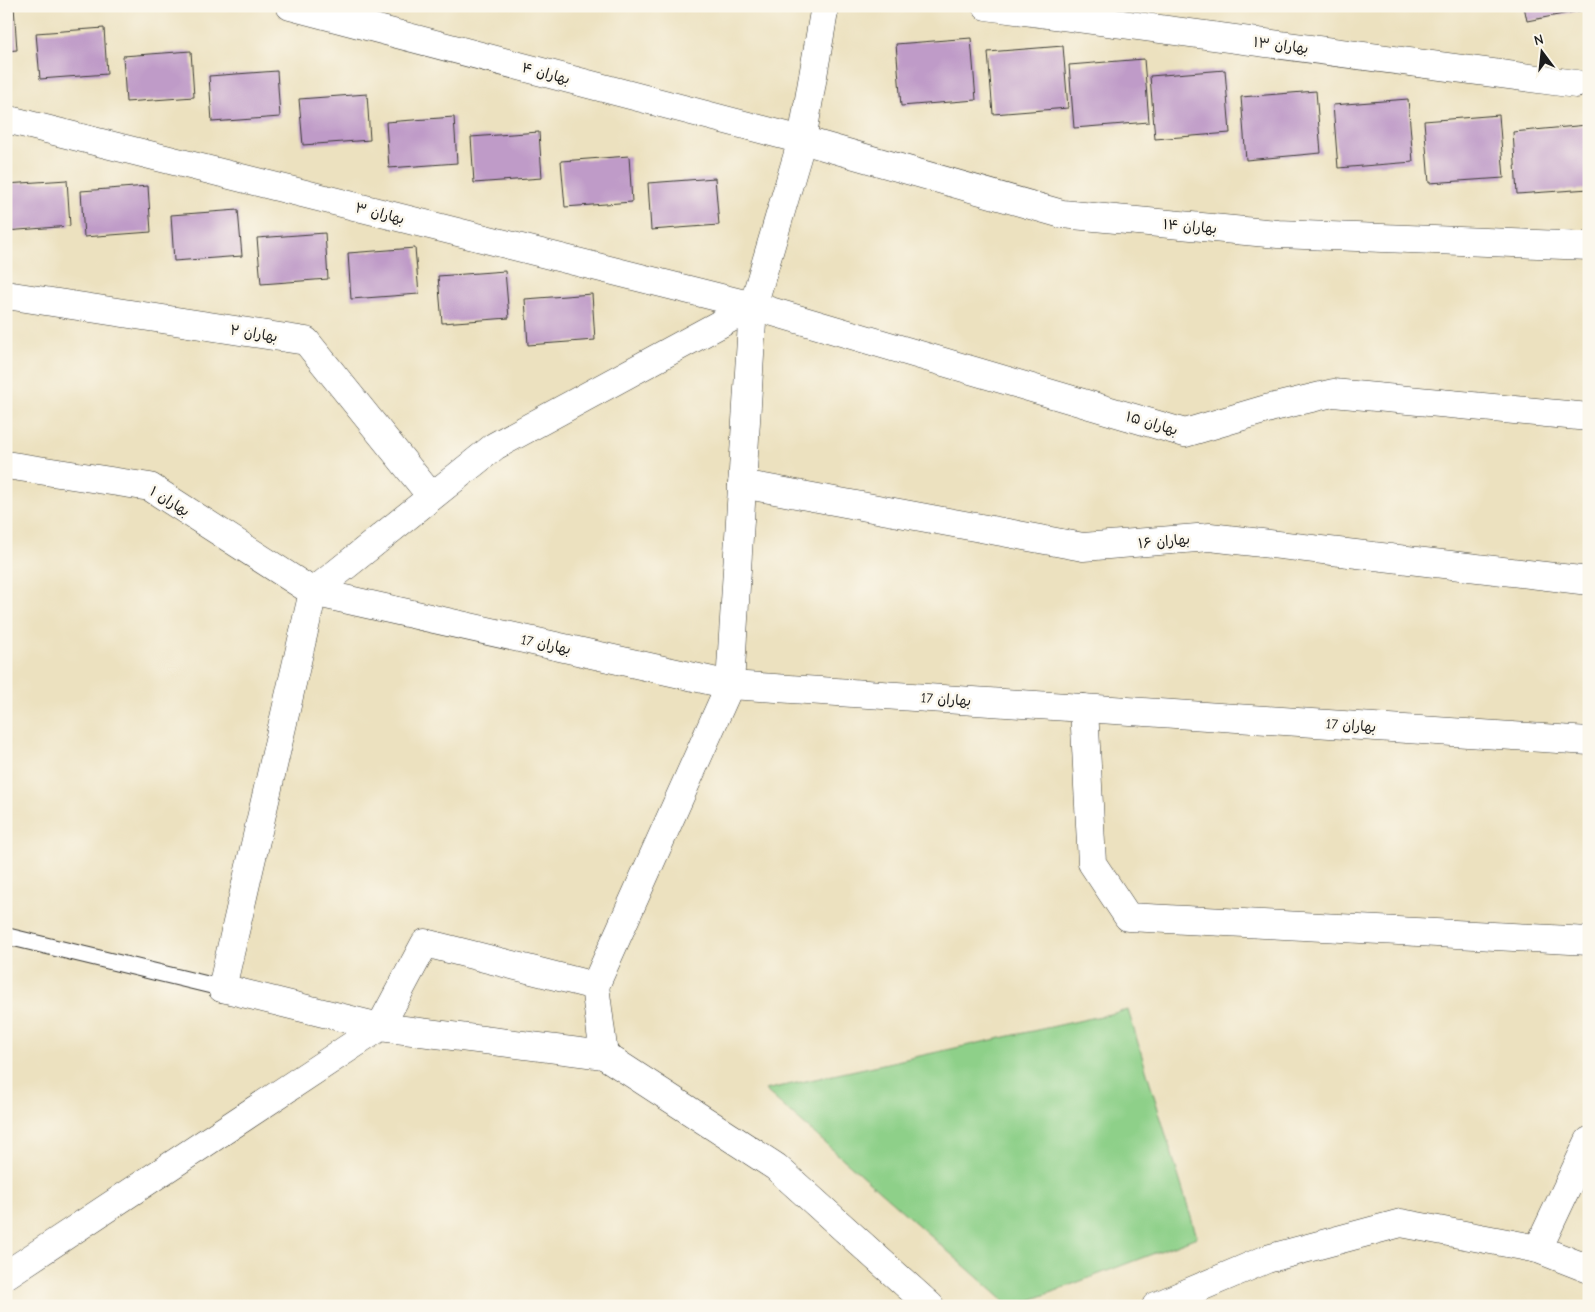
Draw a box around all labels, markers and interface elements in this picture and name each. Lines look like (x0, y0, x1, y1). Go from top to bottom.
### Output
north arrow (1518, 28, 1568, 78)
text: N (1532, 31, 1545, 49)
street label: بهاران ۱۳ (1253, 34, 1309, 57)
street label: بهاران ۴ (520, 59, 572, 88)
street label: بهاران ۳ (354, 199, 406, 228)
street label: بهاران ۱۴ (1162, 216, 1218, 237)
street label: بهاران ۲ (229, 321, 279, 346)
street label: بهاران ۱۵ (1124, 408, 1180, 439)
street label: بهاران ۱ (147, 483, 193, 520)
street label: بهاران ۱۶ (1137, 531, 1191, 552)
street label: بهاران 17 (519, 631, 572, 658)
street label: بهاران 17 (920, 689, 972, 710)
street label: بهاران 17 (1325, 715, 1377, 736)

